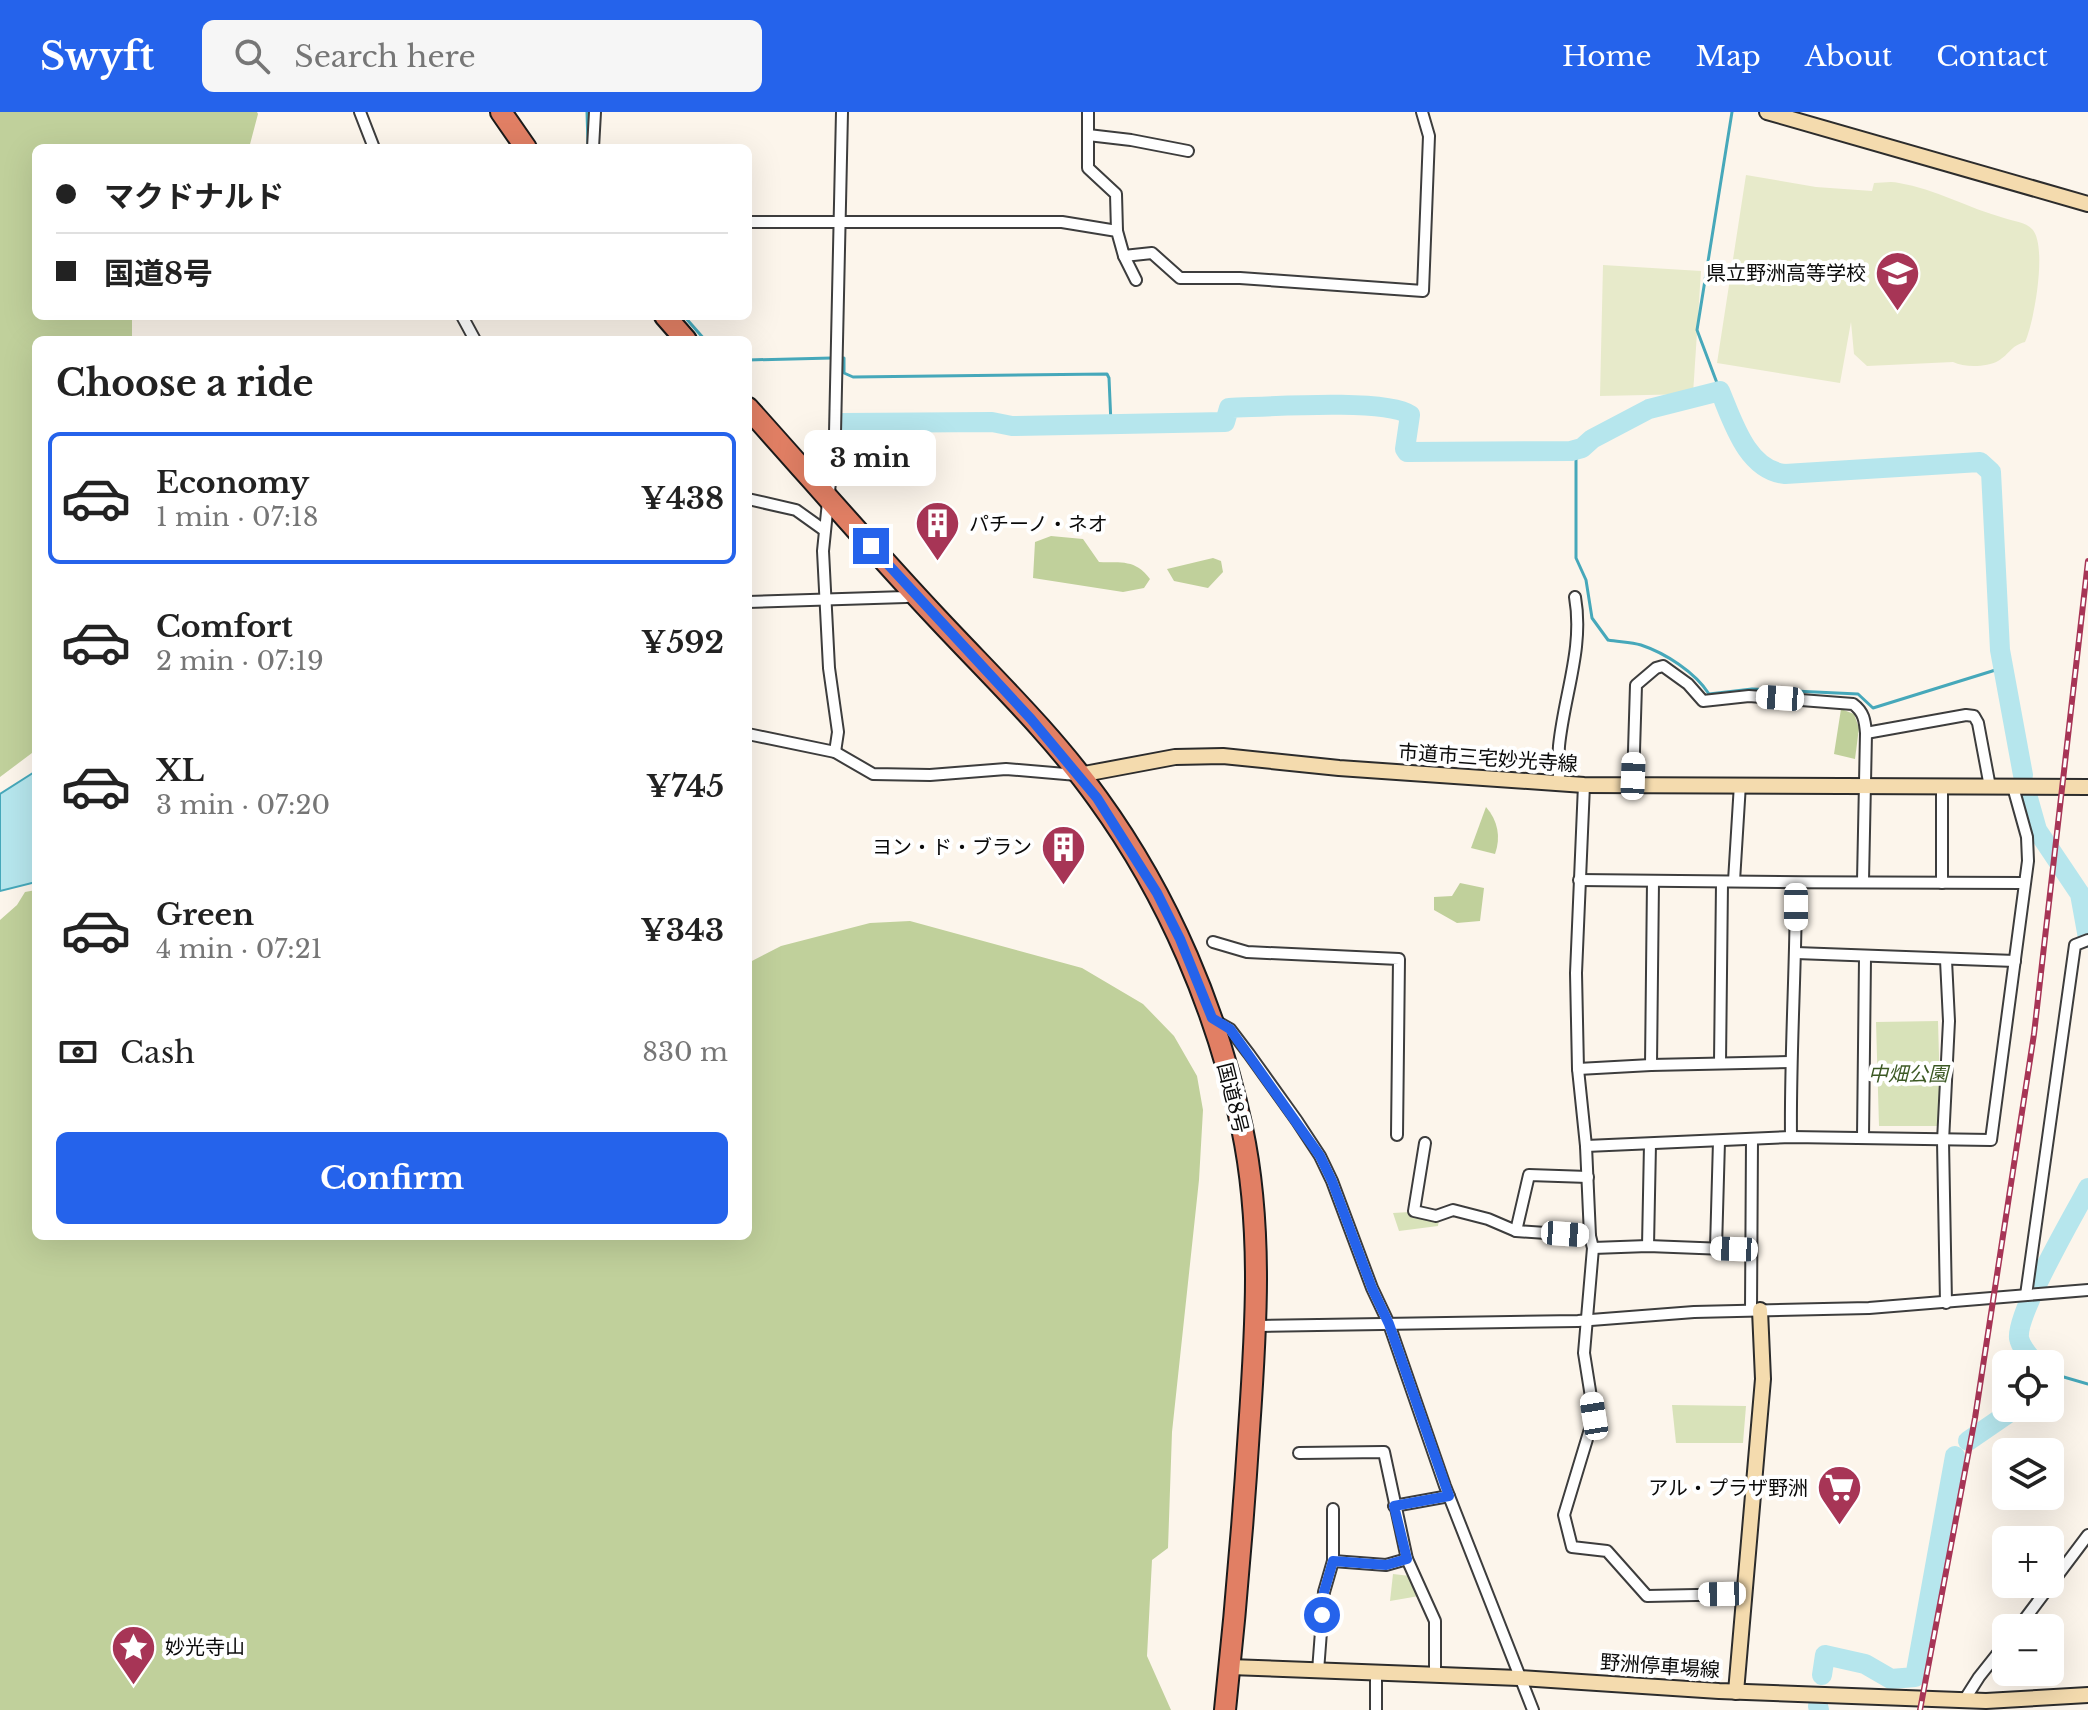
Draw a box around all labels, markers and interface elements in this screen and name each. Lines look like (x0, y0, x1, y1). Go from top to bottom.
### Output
search box (202, 20, 762, 92)
text: Swyft (40, 33, 154, 80)
icon: search (230, 34, 274, 78)
text: Search here (294, 38, 476, 75)
text: Home (1562, 39, 1652, 74)
text: Map (1696, 39, 1761, 74)
text: About (1805, 39, 1892, 74)
text: Contact (1936, 39, 2048, 74)
text: マクドナルド (104, 178, 284, 215)
school or university icon: 県立野洲高等学校 (1873, 249, 1921, 312)
text: 国道8号 (104, 255, 213, 292)
place label: 県立野洲高等学校 (1706, 261, 1866, 285)
text: Choose a ride (56, 361, 313, 406)
callout: 3 min (805, 430, 937, 486)
text: 3 min (830, 442, 910, 474)
icon: car (60, 462, 132, 534)
text: Economy (156, 464, 309, 501)
text: ¥438 (640, 480, 724, 517)
building icon: パチーノ・ネオ (914, 500, 962, 563)
text: 1 min · 07:18 (156, 501, 318, 533)
place label: パチーノ・ネオ (969, 512, 1108, 536)
route end (853, 528, 889, 564)
icon: car (60, 606, 132, 678)
text: Comfort (156, 608, 293, 645)
text: ¥592 (641, 624, 724, 661)
text: 2 min · 07:19 (156, 645, 324, 677)
car (1755, 684, 1805, 712)
street label: 市道市三宅妙光寺線 (1397, 740, 1579, 776)
icon: car (60, 750, 132, 822)
text: XL (156, 752, 204, 789)
car (1620, 752, 1646, 800)
text: ¥745 (646, 768, 724, 805)
text: 3 min · 07:20 (156, 789, 330, 821)
building icon: ヨン・ド・ブラン (1039, 823, 1087, 886)
place label: ヨン・ド・ブラン (872, 835, 1032, 859)
car (1784, 883, 1808, 931)
icon: car (60, 894, 132, 966)
text: Green (156, 896, 254, 933)
text: ¥343 (640, 912, 724, 949)
text: 4 min · 07:21 (156, 933, 322, 965)
icon: cash (56, 1030, 100, 1074)
text: Cash (120, 1034, 195, 1071)
text: 830 m (642, 1036, 728, 1068)
street label: 国道8号 (1213, 1060, 1253, 1136)
park label: 中畑公園 (1868, 1062, 1951, 1086)
button: Confirm (56, 1132, 728, 1224)
car (1540, 1220, 1590, 1248)
car (1710, 1236, 1758, 1262)
map controls (1992, 1350, 2064, 1686)
button: locate (1992, 1350, 2064, 1422)
car (1578, 1390, 1610, 1442)
button: layers (1992, 1438, 2064, 1510)
supermarket icon: アル・プラザ野洲 (1815, 1464, 1863, 1527)
place label: アル・プラザ野洲 (1648, 1476, 1808, 1500)
button: + (1992, 1526, 2064, 1598)
car (1698, 1582, 1746, 1606)
route start (1304, 1597, 1340, 1633)
button: − (1992, 1614, 2064, 1686)
place icon: 妙光寺山 (110, 1623, 158, 1686)
place label: 妙光寺山 (165, 1635, 245, 1659)
street label: 野洲停車場線 (1599, 1650, 1721, 1682)

